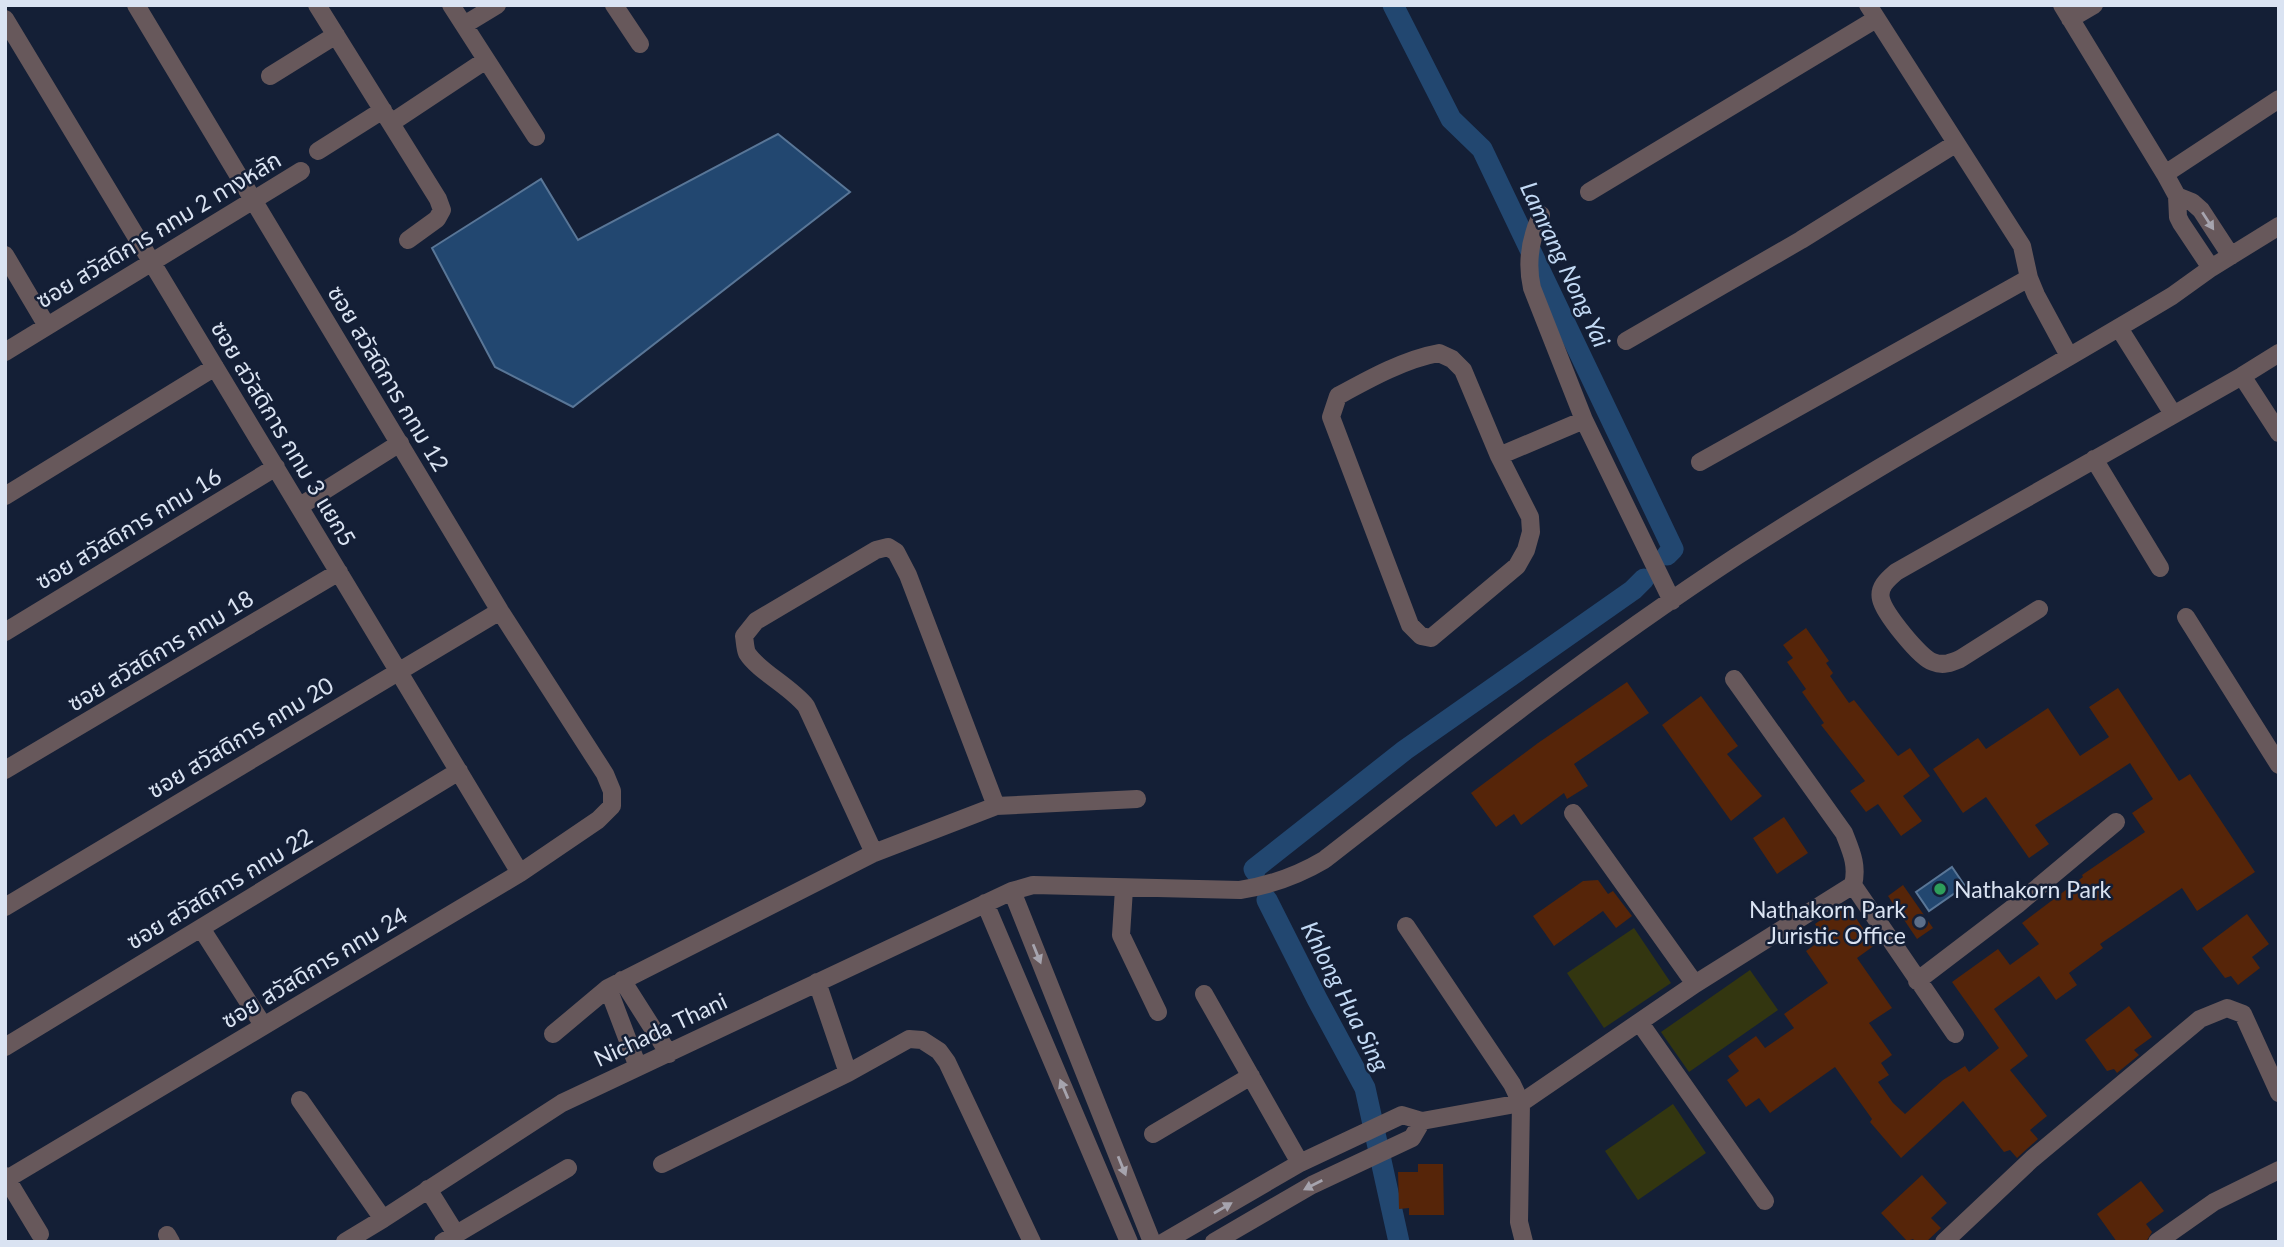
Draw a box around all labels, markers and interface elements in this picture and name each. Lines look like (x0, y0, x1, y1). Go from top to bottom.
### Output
street label: ซอย สวัสดิการ กทม 2 ทางหลัก (30, 145, 286, 313)
water label: Lamrang Nong Yai (1515, 177, 1617, 352)
one-way arrow (2201, 212, 2215, 230)
street label: ซอย สวัสดิการ กทม 12 (322, 280, 456, 476)
street label: ซอย สวัสดิการ กทม 3 แยก5 (206, 315, 362, 551)
street label: ซอย สวัสดิการ กทม 16 (30, 461, 226, 595)
street label: ซอย สวัสดิการ กทม 18 (62, 583, 258, 717)
street label: ซอย สวัสดิการ กทม 20 (142, 670, 338, 804)
street label: ซอย สวัสดิการ กทม 22 (121, 821, 317, 955)
place label: Nathakorn Park (1954, 875, 2111, 903)
marker: Nathakorn Park (1932, 881, 1948, 897)
place label: Nathakorn Park Juristic Office (1749, 895, 1906, 949)
street label: ซอย สวัสดิการ กทม 24 (216, 900, 412, 1034)
marker: Nathakorn Park Juristic Office (1912, 914, 1928, 930)
water label: Khlong Hua Sing (1296, 916, 1396, 1076)
one-way arrow (1032, 944, 1043, 965)
street label: Nichada Thani (589, 986, 731, 1072)
one-way arrow (1059, 1078, 1070, 1099)
one-way arrow (1116, 1155, 1127, 1176)
one-way arrow (1303, 1180, 1323, 1191)
one-way arrow (1214, 1201, 1233, 1214)

